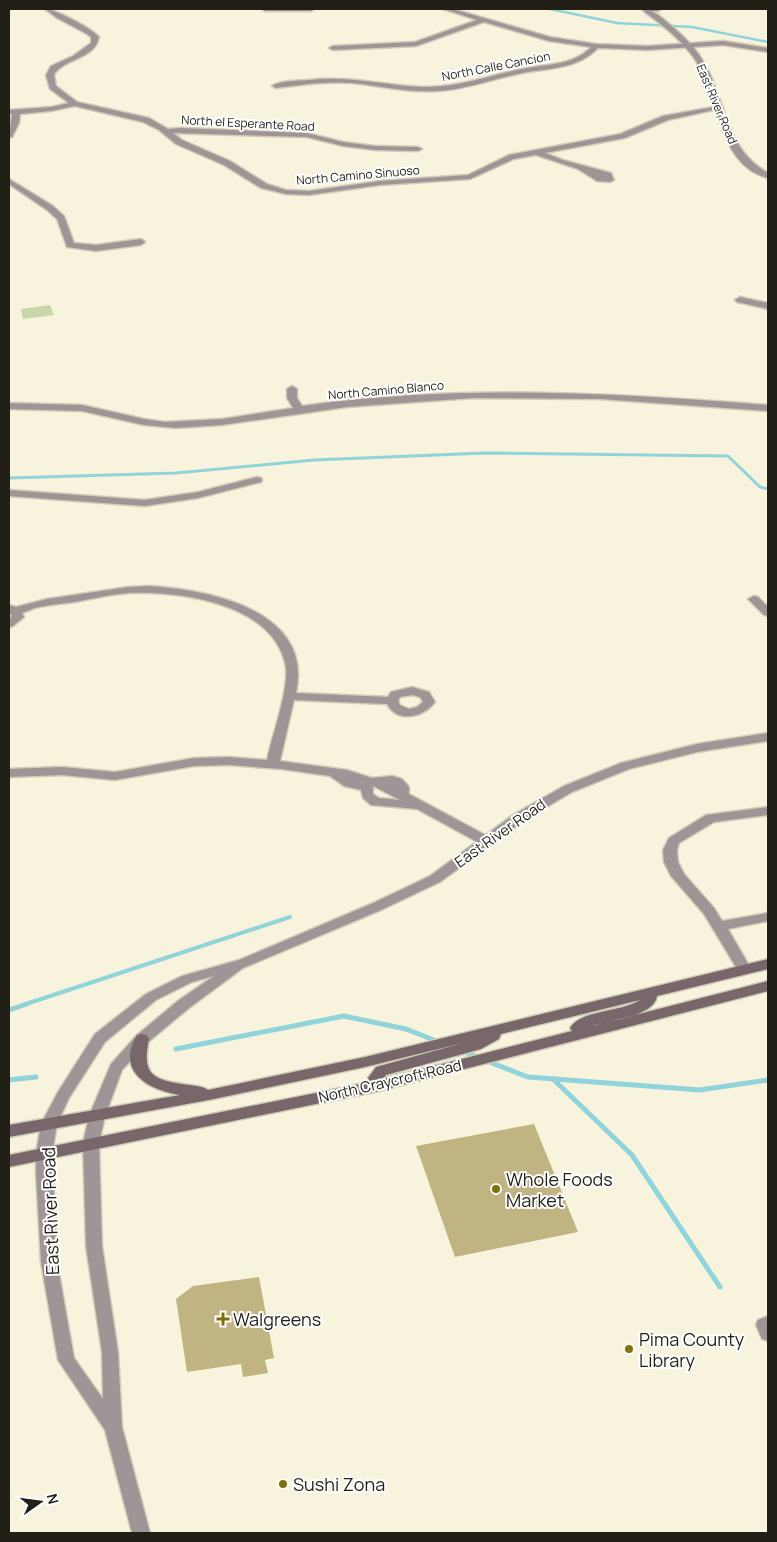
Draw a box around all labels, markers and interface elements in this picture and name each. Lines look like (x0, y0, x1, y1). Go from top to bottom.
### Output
street label: North Calle Cancion (440, 47, 552, 85)
street label: East River Road (692, 61, 742, 147)
street label: North el Esperante Road (181, 111, 315, 135)
street label: North Camino Sinuoso (296, 161, 420, 189)
street label: North Camino Blanco (327, 376, 445, 404)
street label: East River Road (450, 794, 550, 872)
street label: North Craycroft Road (316, 1054, 464, 1108)
street label: East River Road (36, 1147, 64, 1275)
place label: Whole Foods Market (506, 1167, 613, 1212)
marker: Whole Foods Market (490, 1183, 502, 1195)
place label: Walgreens (233, 1307, 321, 1331)
marker: Walgreens (217, 1313, 229, 1325)
place label: Pima County Library (639, 1327, 745, 1372)
marker: Pima County Library (623, 1343, 635, 1355)
place label: Sushi Zona (293, 1472, 385, 1496)
north arrow (15, 1477, 65, 1527)
marker: Sushi Zona (277, 1478, 289, 1490)
text: N (43, 1492, 64, 1506)

